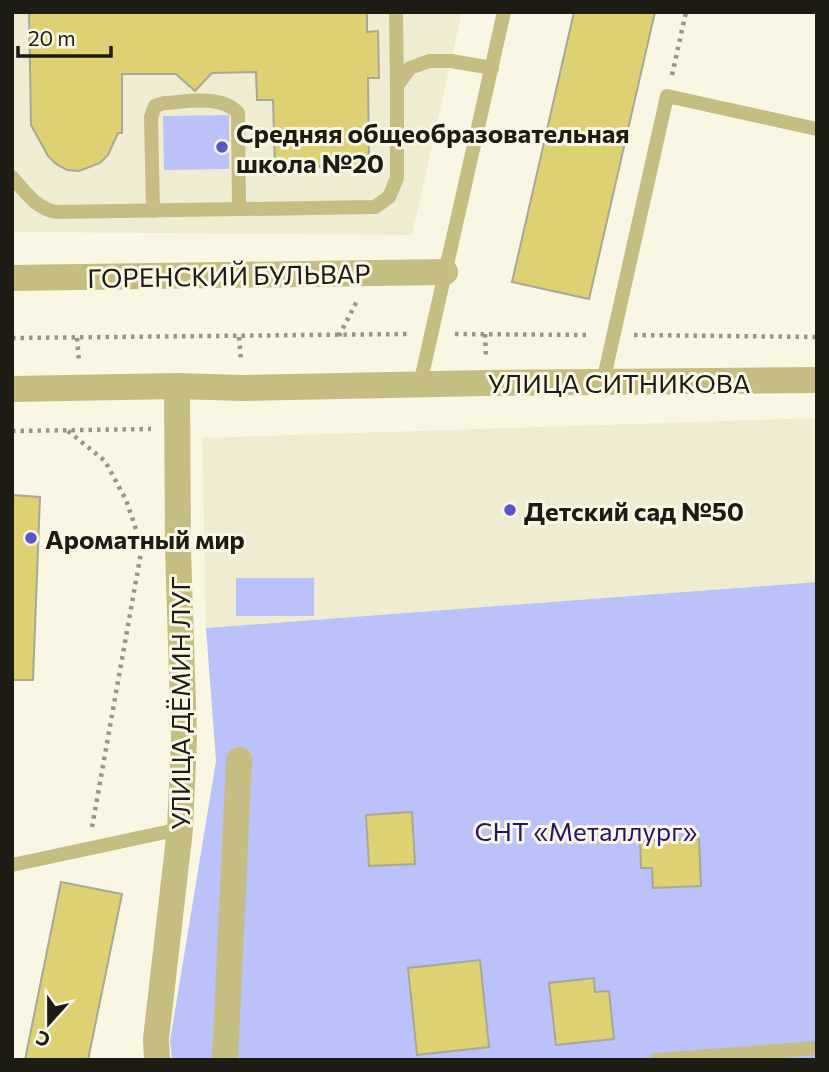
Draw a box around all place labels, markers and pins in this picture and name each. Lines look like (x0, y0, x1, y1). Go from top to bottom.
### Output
place label: Средняя общеобразовательная школа №20 (236, 117, 630, 178)
marker: Средняя общеобразовательная школа №20 (214, 139, 230, 155)
place label: Детский сад №50 (524, 495, 744, 526)
marker: Детский сад №50 (502, 502, 518, 518)
place label: Ароматный мир (45, 523, 245, 554)
marker: Ароматный мир (23, 530, 39, 546)

